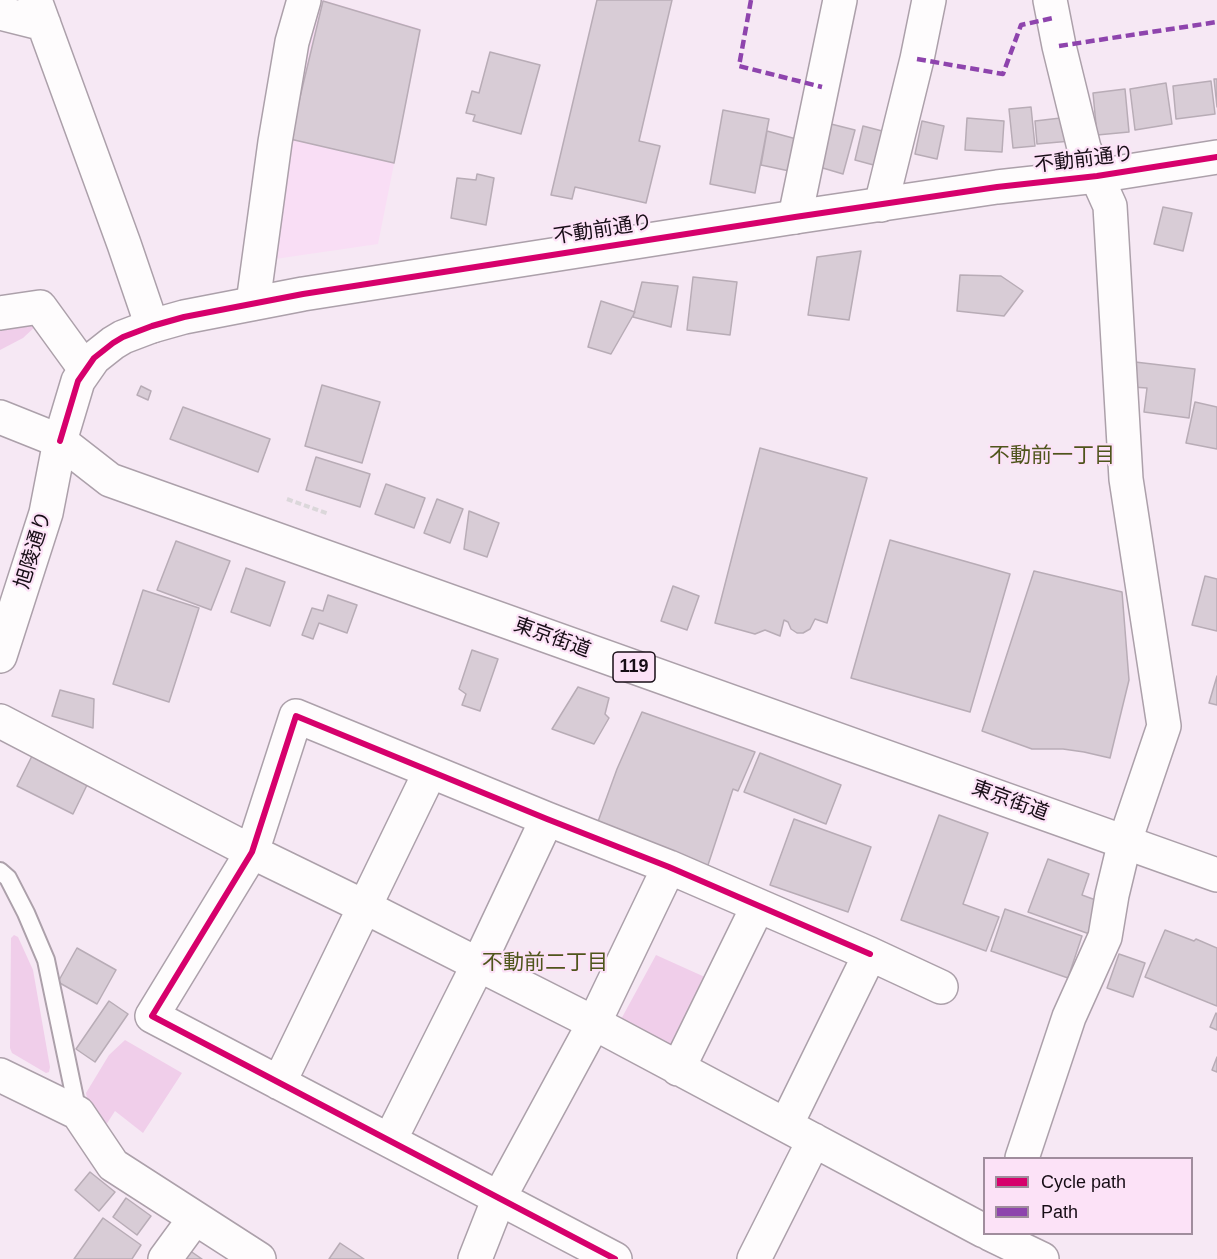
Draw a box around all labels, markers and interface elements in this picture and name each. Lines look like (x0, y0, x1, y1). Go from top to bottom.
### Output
street label: 不動前通り (1033, 142, 1135, 178)
street label: 不動前通り (552, 210, 654, 250)
district label: 不動前一丁目 (989, 443, 1115, 469)
street label: 旭陵通り (11, 508, 57, 592)
street label: 東京街道 (510, 613, 594, 663)
road number: 119 (613, 652, 655, 682)
street label: 東京街道 (968, 776, 1052, 826)
district label: 不動前二丁目 (482, 950, 608, 976)
legend (983, 1157, 1193, 1235)
text: Cycle path (1041, 1172, 1126, 1192)
text: Path (1041, 1202, 1078, 1222)

